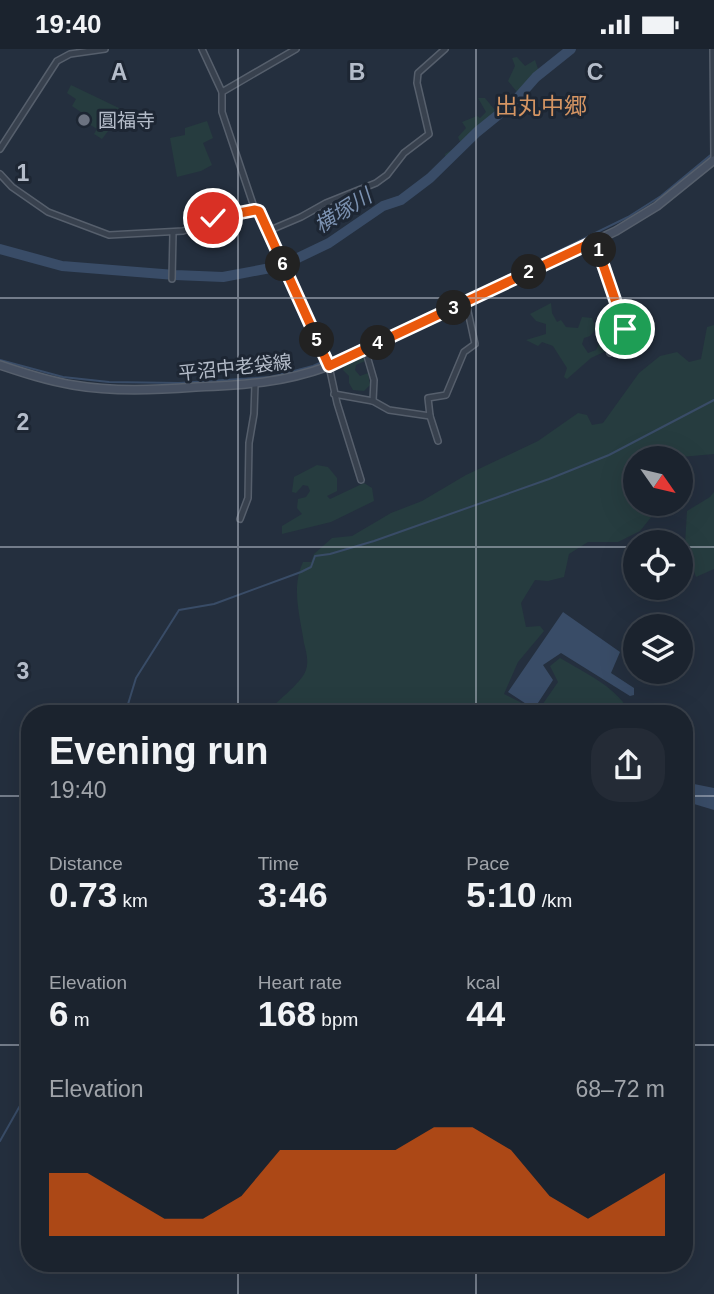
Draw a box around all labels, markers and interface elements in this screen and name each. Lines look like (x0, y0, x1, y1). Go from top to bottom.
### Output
text: 19:40 (35, 9, 102, 39)
text: A (111, 59, 127, 85)
text: B (349, 59, 365, 85)
text: C (587, 59, 603, 85)
district label: 出丸中郷 (495, 93, 587, 119)
place label: 圓福寺 (98, 110, 155, 131)
marker: 圓福寺 (76, 112, 92, 128)
text: 1 (17, 160, 30, 186)
water label: 横塚川 (310, 183, 377, 237)
pin (183, 188, 243, 248)
icon: check (194, 199, 232, 237)
pin: 1 (582, 233, 616, 267)
text: 1 (593, 239, 604, 260)
pin: 6 (266, 247, 300, 281)
text: 6 (277, 253, 288, 274)
pin: 2 (512, 255, 546, 290)
text: 2 (523, 261, 534, 282)
pin: 3 (436, 291, 472, 325)
text: 3 (448, 297, 459, 318)
pin (595, 299, 655, 359)
icon: arrive (606, 310, 644, 348)
pin: 5 (300, 323, 334, 357)
pin: 4 (360, 325, 396, 361)
text: 5 (311, 329, 322, 350)
text: 4 (372, 332, 383, 353)
street label: 平沼中老袋線 (177, 351, 293, 384)
text: 2 (17, 409, 29, 435)
north arrow (623, 446, 693, 516)
map controls (623, 446, 693, 684)
button: locate (623, 530, 693, 600)
button: layers (623, 614, 693, 684)
text: 3 (17, 658, 29, 684)
button: share (591, 728, 665, 802)
text: Evening run (49, 730, 269, 772)
text: 19:40 (49, 777, 107, 803)
text: Distance (49, 853, 123, 874)
text: Time (258, 853, 299, 874)
text: Pace (466, 853, 510, 874)
text: 0.73 (49, 875, 117, 914)
text: 3:46 (258, 875, 328, 914)
text: 5:10 (466, 875, 536, 914)
text: km (117, 890, 148, 911)
text: /km (536, 890, 572, 911)
text: Elevation (49, 972, 127, 993)
text: Heart rate (258, 972, 342, 993)
text: kcal (466, 972, 500, 993)
text: 6 (49, 994, 68, 1033)
text: 168 (258, 994, 316, 1033)
text: 44 (466, 994, 505, 1033)
text: m (68, 1009, 90, 1030)
text: bpm (316, 1009, 358, 1030)
text: Elevation (49, 1076, 144, 1102)
text: 68–72 m (575, 1076, 665, 1102)

